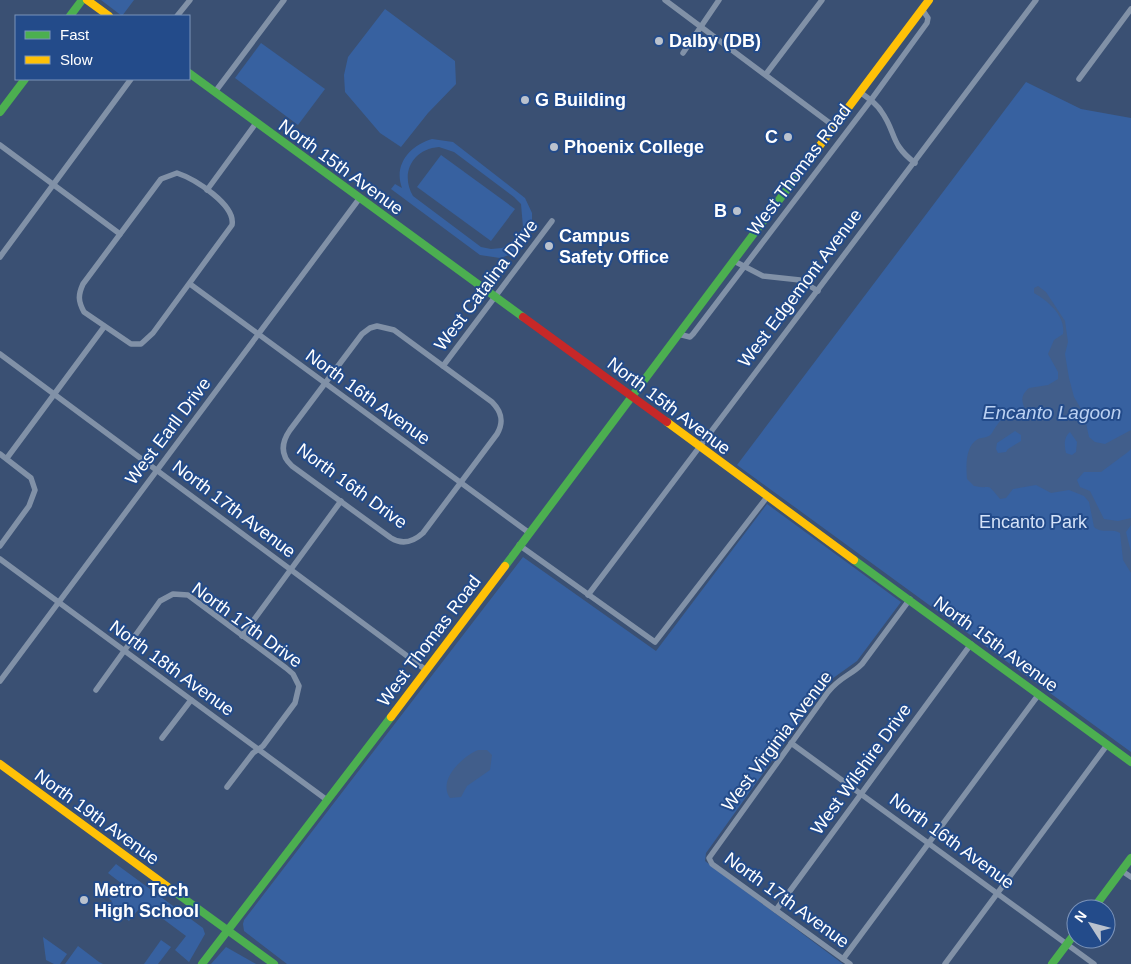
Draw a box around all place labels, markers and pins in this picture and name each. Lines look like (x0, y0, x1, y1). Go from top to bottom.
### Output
place label: Dalby (DB) (669, 31, 761, 51)
marker: Dalby (DB) (653, 35, 665, 47)
place label: G Building (535, 90, 626, 110)
marker: G Building (519, 94, 531, 106)
place label: C (765, 127, 778, 147)
marker: C (782, 131, 794, 143)
place label: Phoenix College (564, 137, 704, 157)
marker: Phoenix College (548, 141, 560, 153)
place label: B (714, 201, 727, 221)
marker: B (731, 205, 743, 217)
place label: Campus Safety Office (559, 226, 669, 267)
marker: Campus Safety Office (543, 240, 555, 252)
place label: Metro Tech High School (94, 880, 199, 921)
marker: Metro Tech High School (78, 894, 90, 906)

